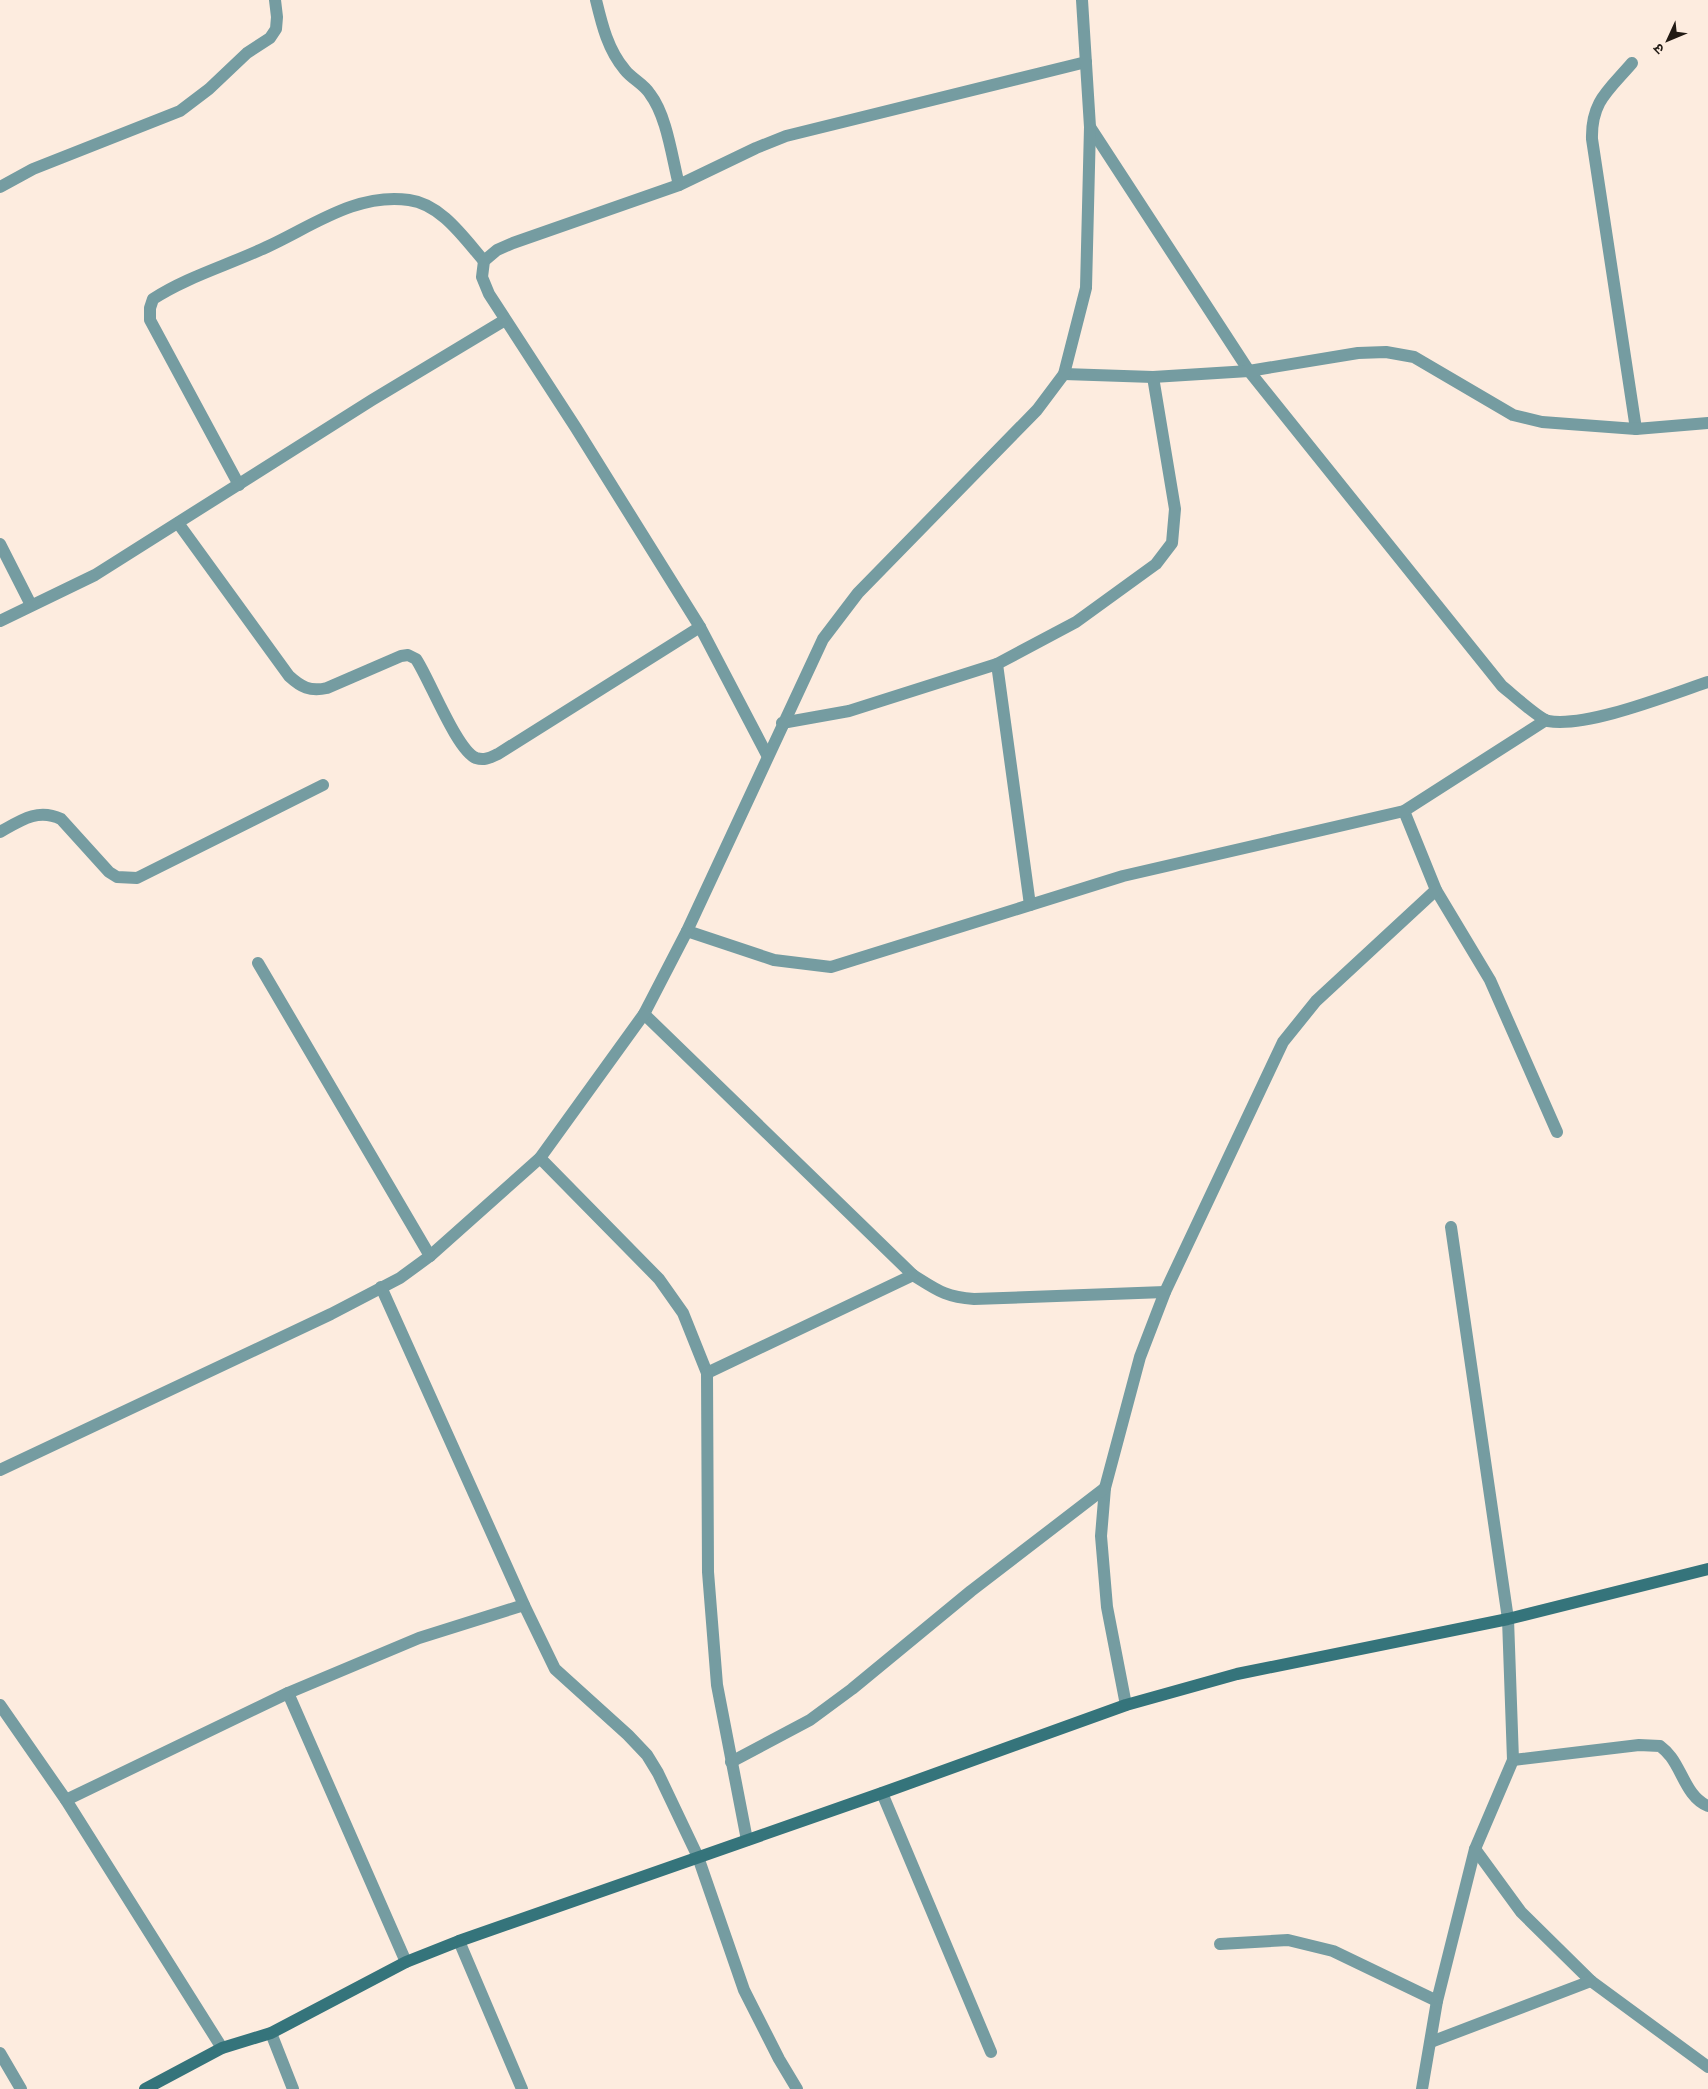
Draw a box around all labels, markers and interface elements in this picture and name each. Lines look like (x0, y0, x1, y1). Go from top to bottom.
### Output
north arrow (1643, 15, 1693, 65)
text: उ (1648, 39, 1668, 59)

